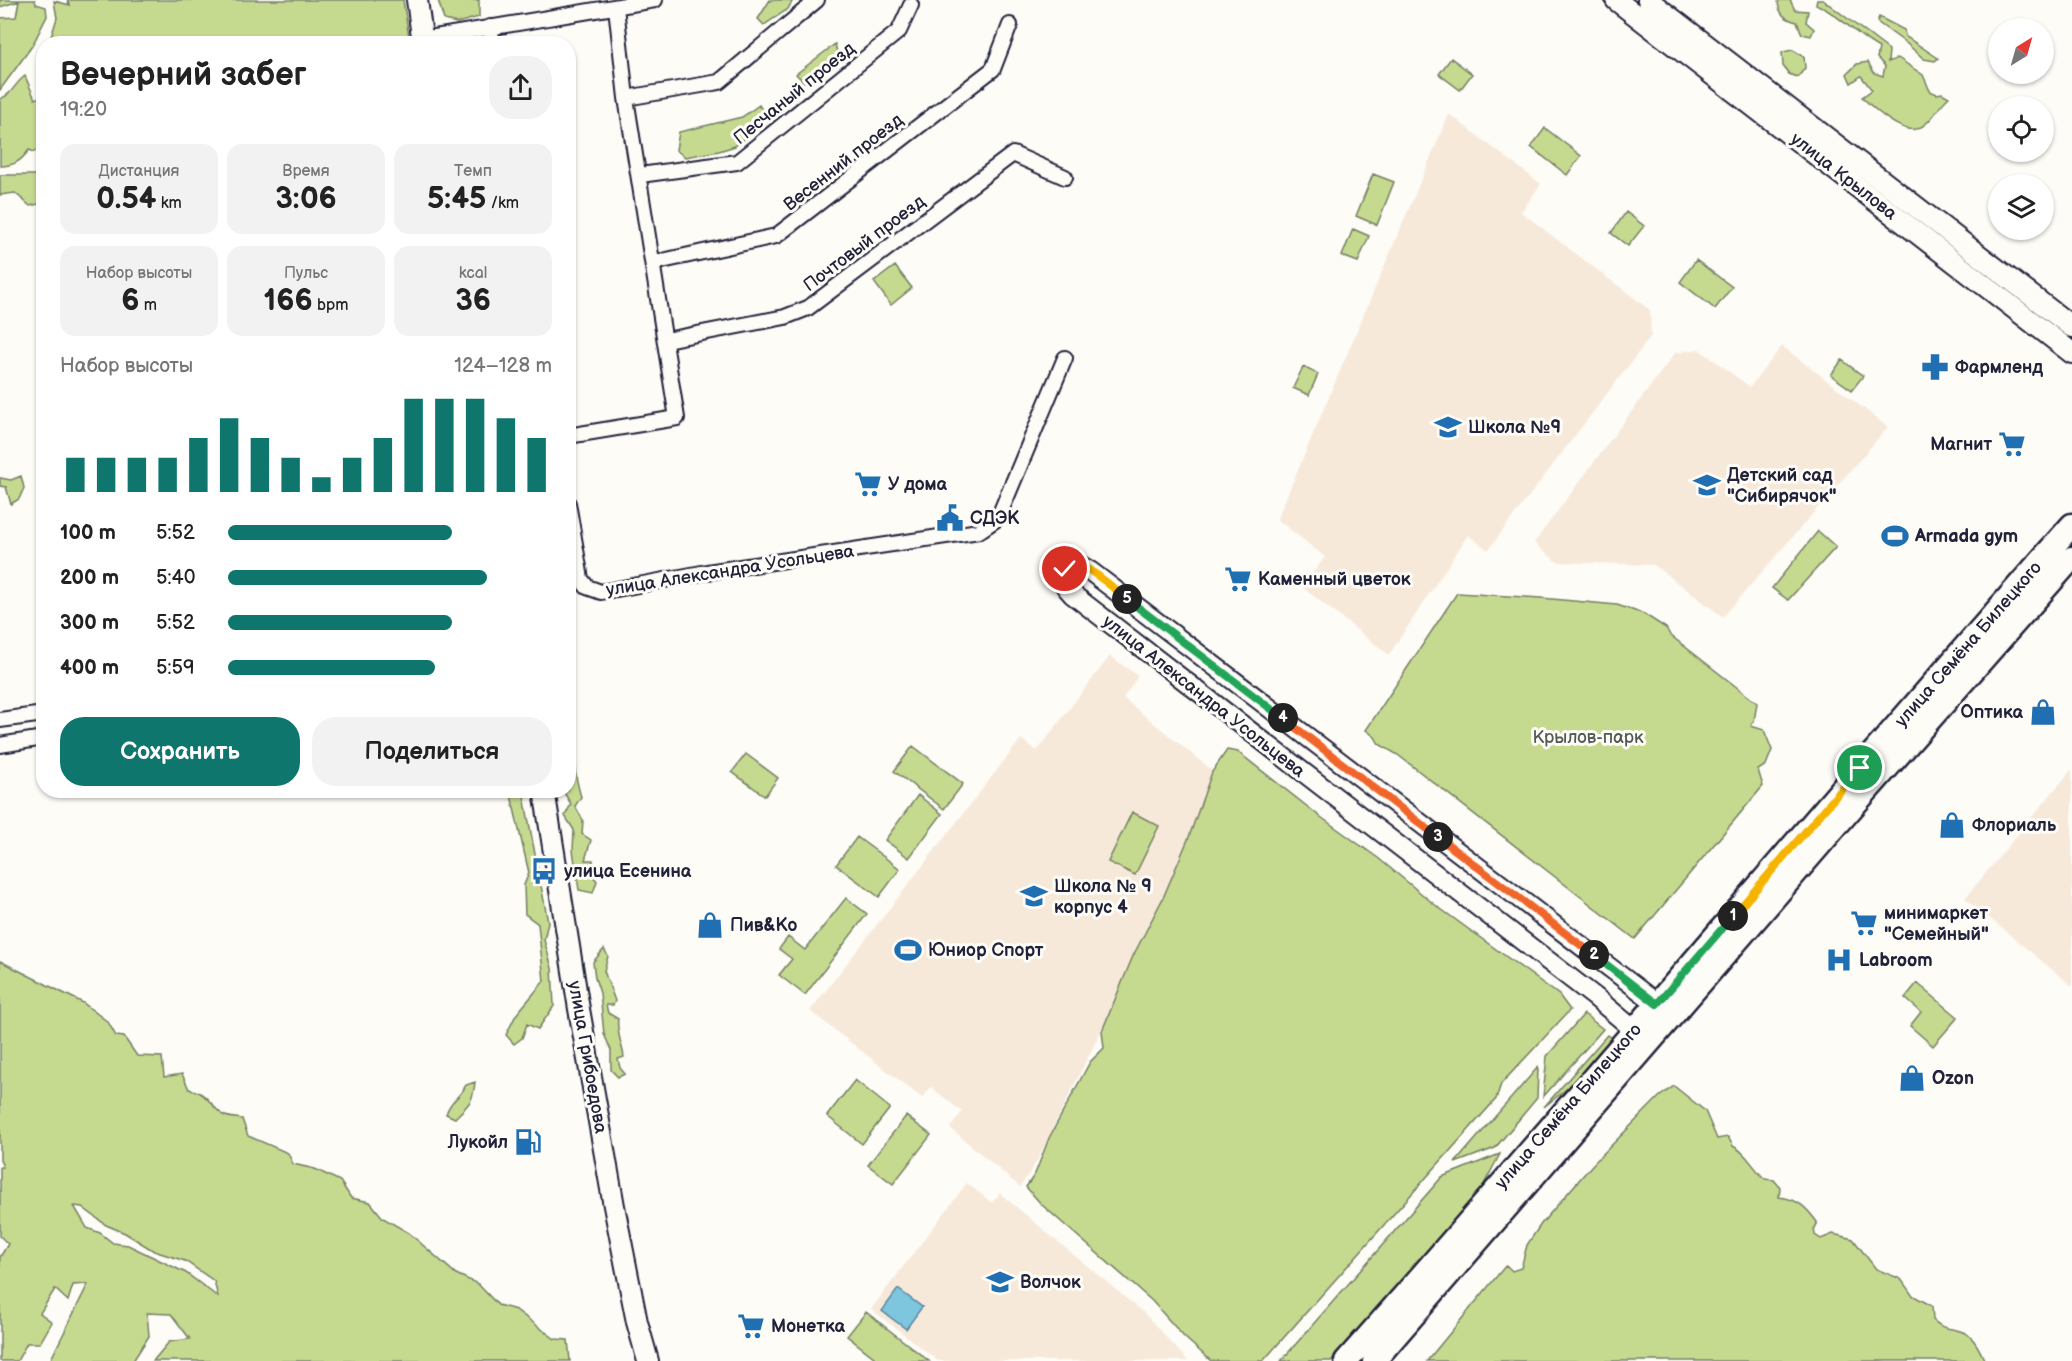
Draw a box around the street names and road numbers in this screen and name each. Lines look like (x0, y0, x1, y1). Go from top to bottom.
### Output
street label: Песчаный проезд (729, 38, 859, 149)
street label: Весенний проезд (780, 109, 907, 215)
street label: улица Крылова (1786, 128, 1901, 225)
street label: Почтовый проезд (799, 191, 929, 296)
street label: улица Александра Усольцева (604, 540, 856, 600)
street label: улица Семёна Билецкого (1891, 557, 2046, 731)
street label: улица Александра Усольцева (1098, 611, 1309, 782)
street label: улица Грибоедова (564, 979, 611, 1135)
street label: улица Семёна Билецкого (1491, 1019, 1646, 1193)

